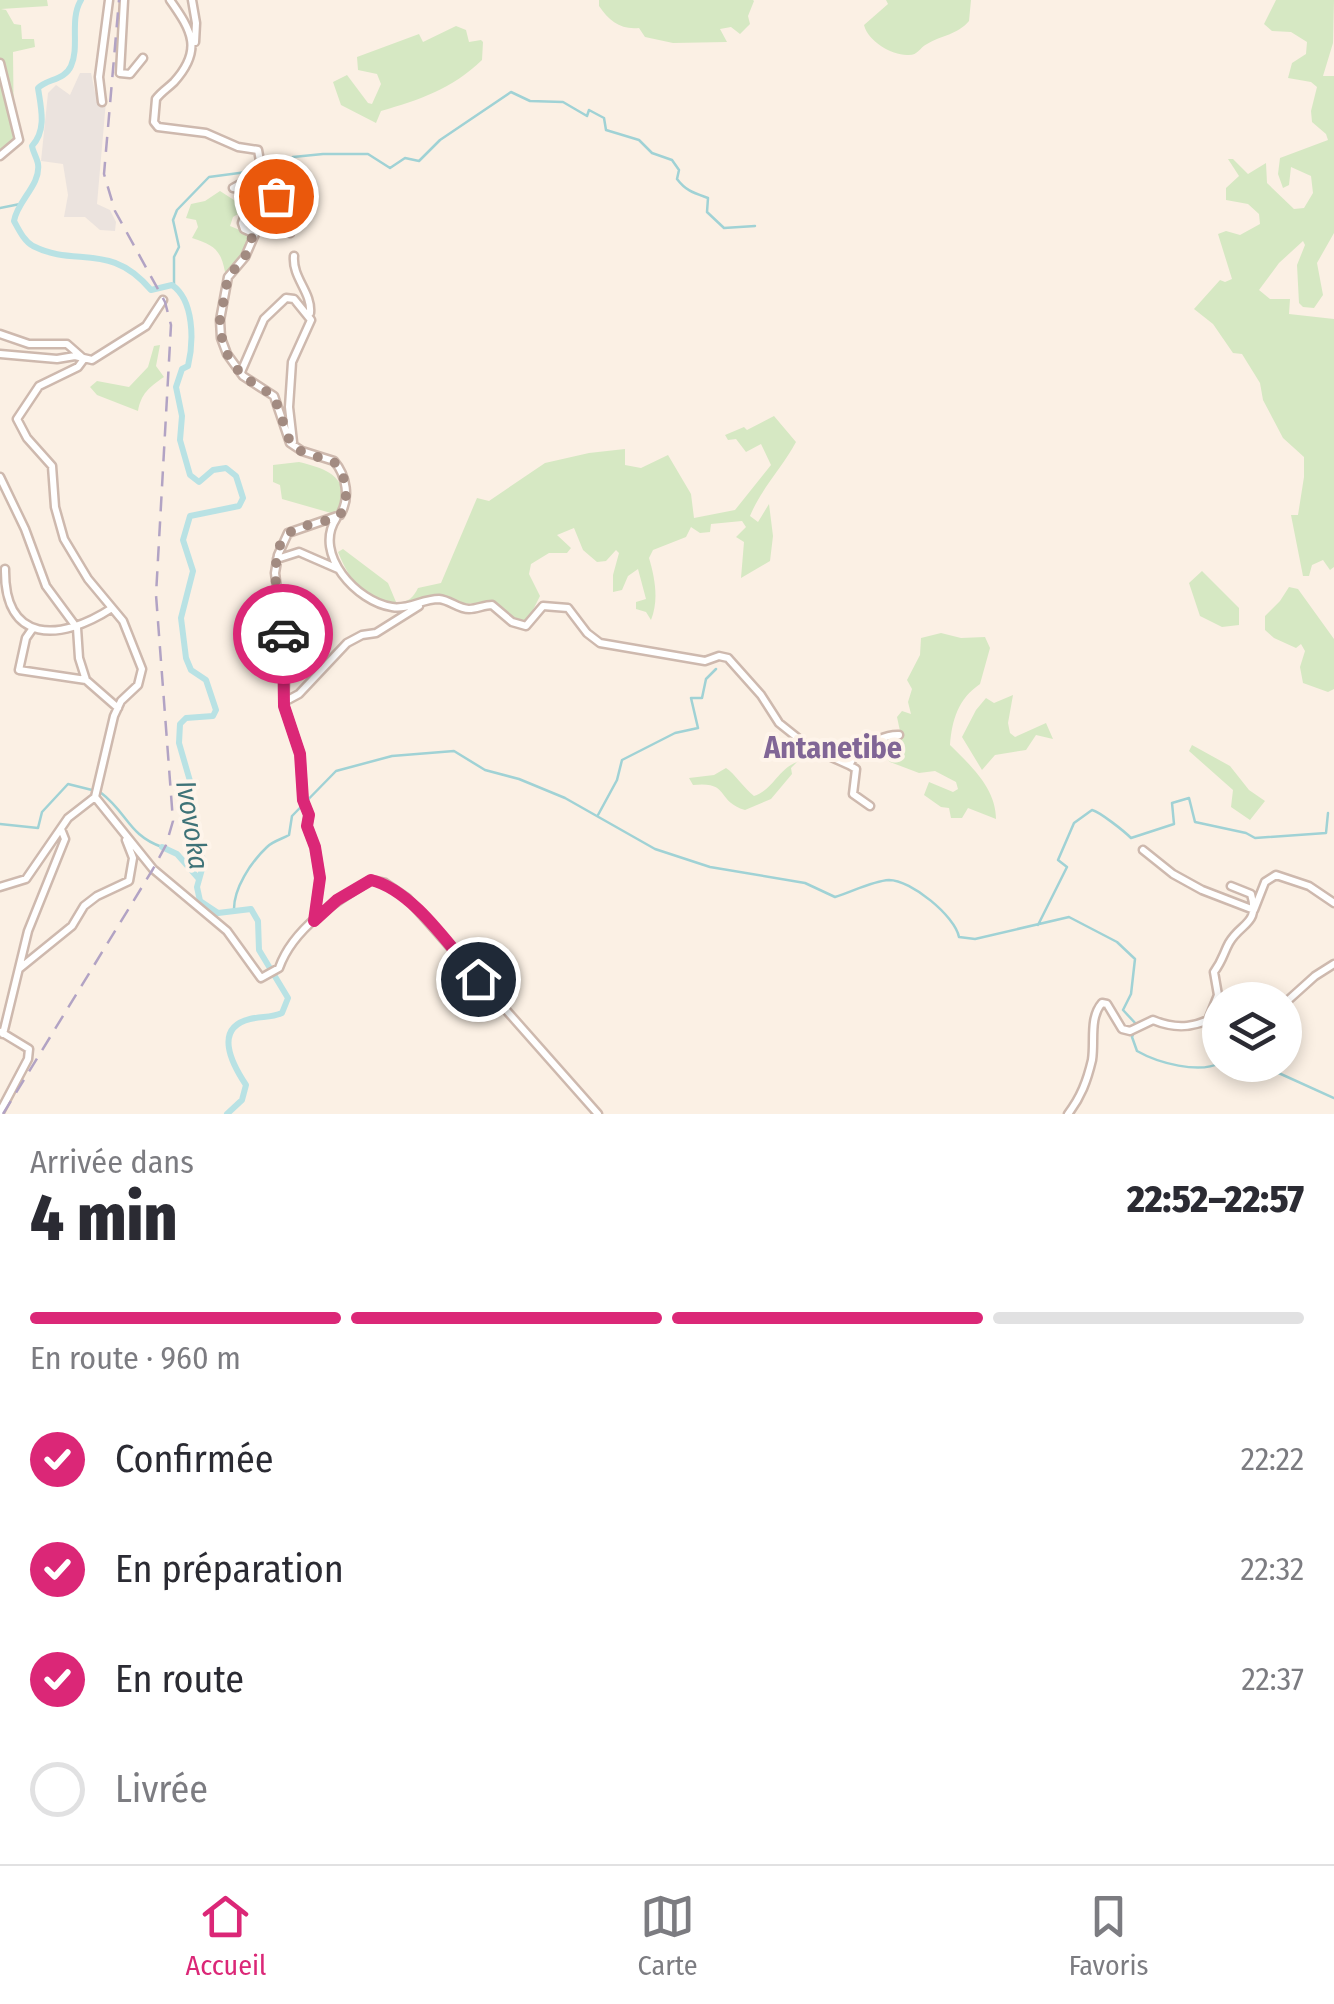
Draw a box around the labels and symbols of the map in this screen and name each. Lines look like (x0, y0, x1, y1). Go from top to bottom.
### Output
pin (234, 154, 319, 239)
courier (233, 584, 333, 684)
district label: Antanetibe (763, 730, 902, 766)
water label: Ivovoka (169, 778, 216, 872)
pin (436, 937, 521, 1022)

